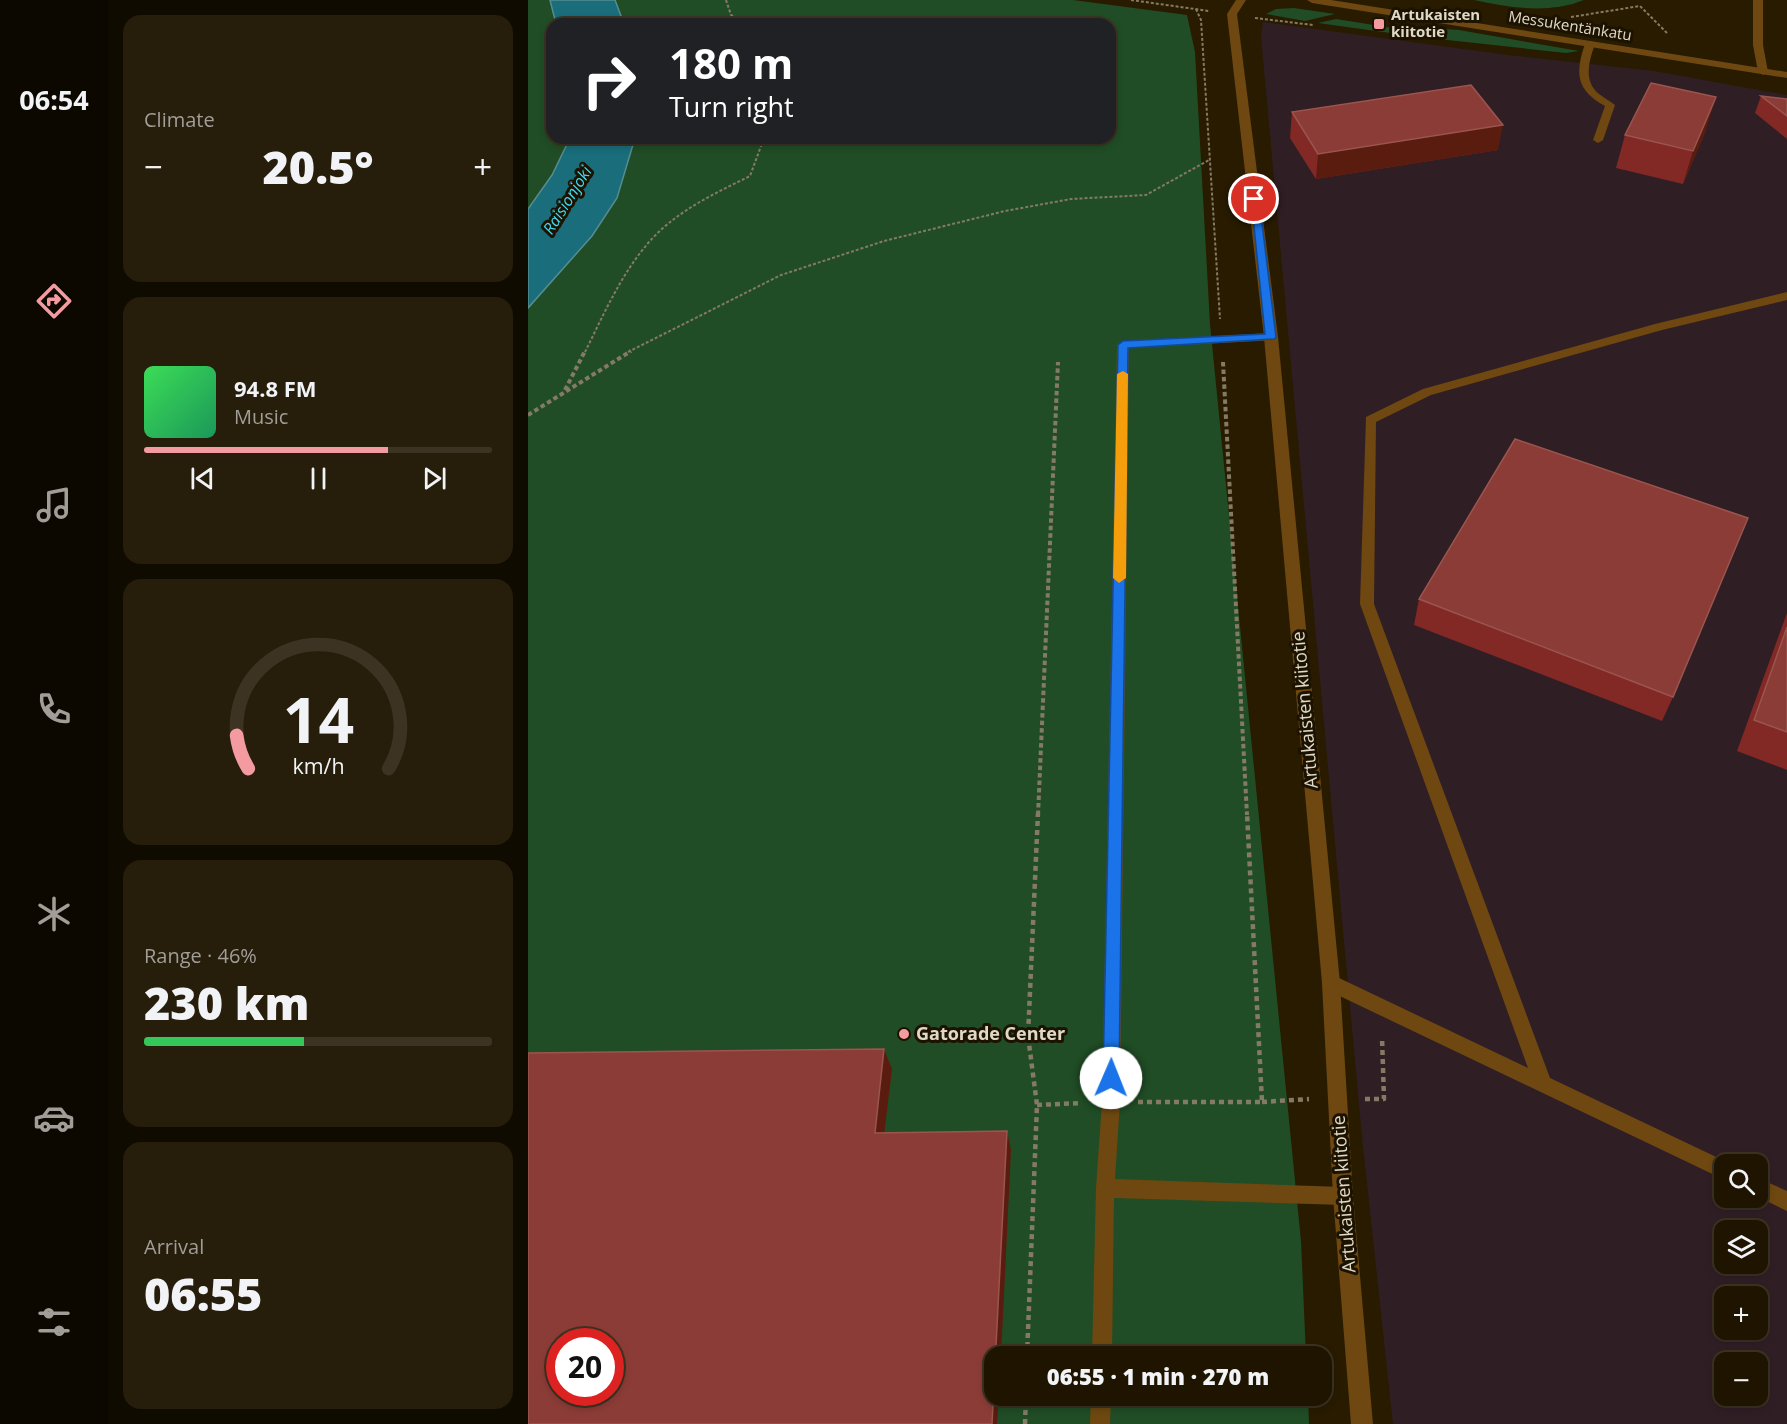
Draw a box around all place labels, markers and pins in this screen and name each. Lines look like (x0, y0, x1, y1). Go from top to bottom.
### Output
place label: Artukaisten kiitotie (1391, 4, 1480, 41)
marker: Artukaisten kiitotie (1372, 17, 1386, 31)
pin (1228, 173, 1279, 224)
place label: Gatorade Center (916, 1021, 1065, 1045)
marker: Gatorade Center (897, 1027, 911, 1041)

